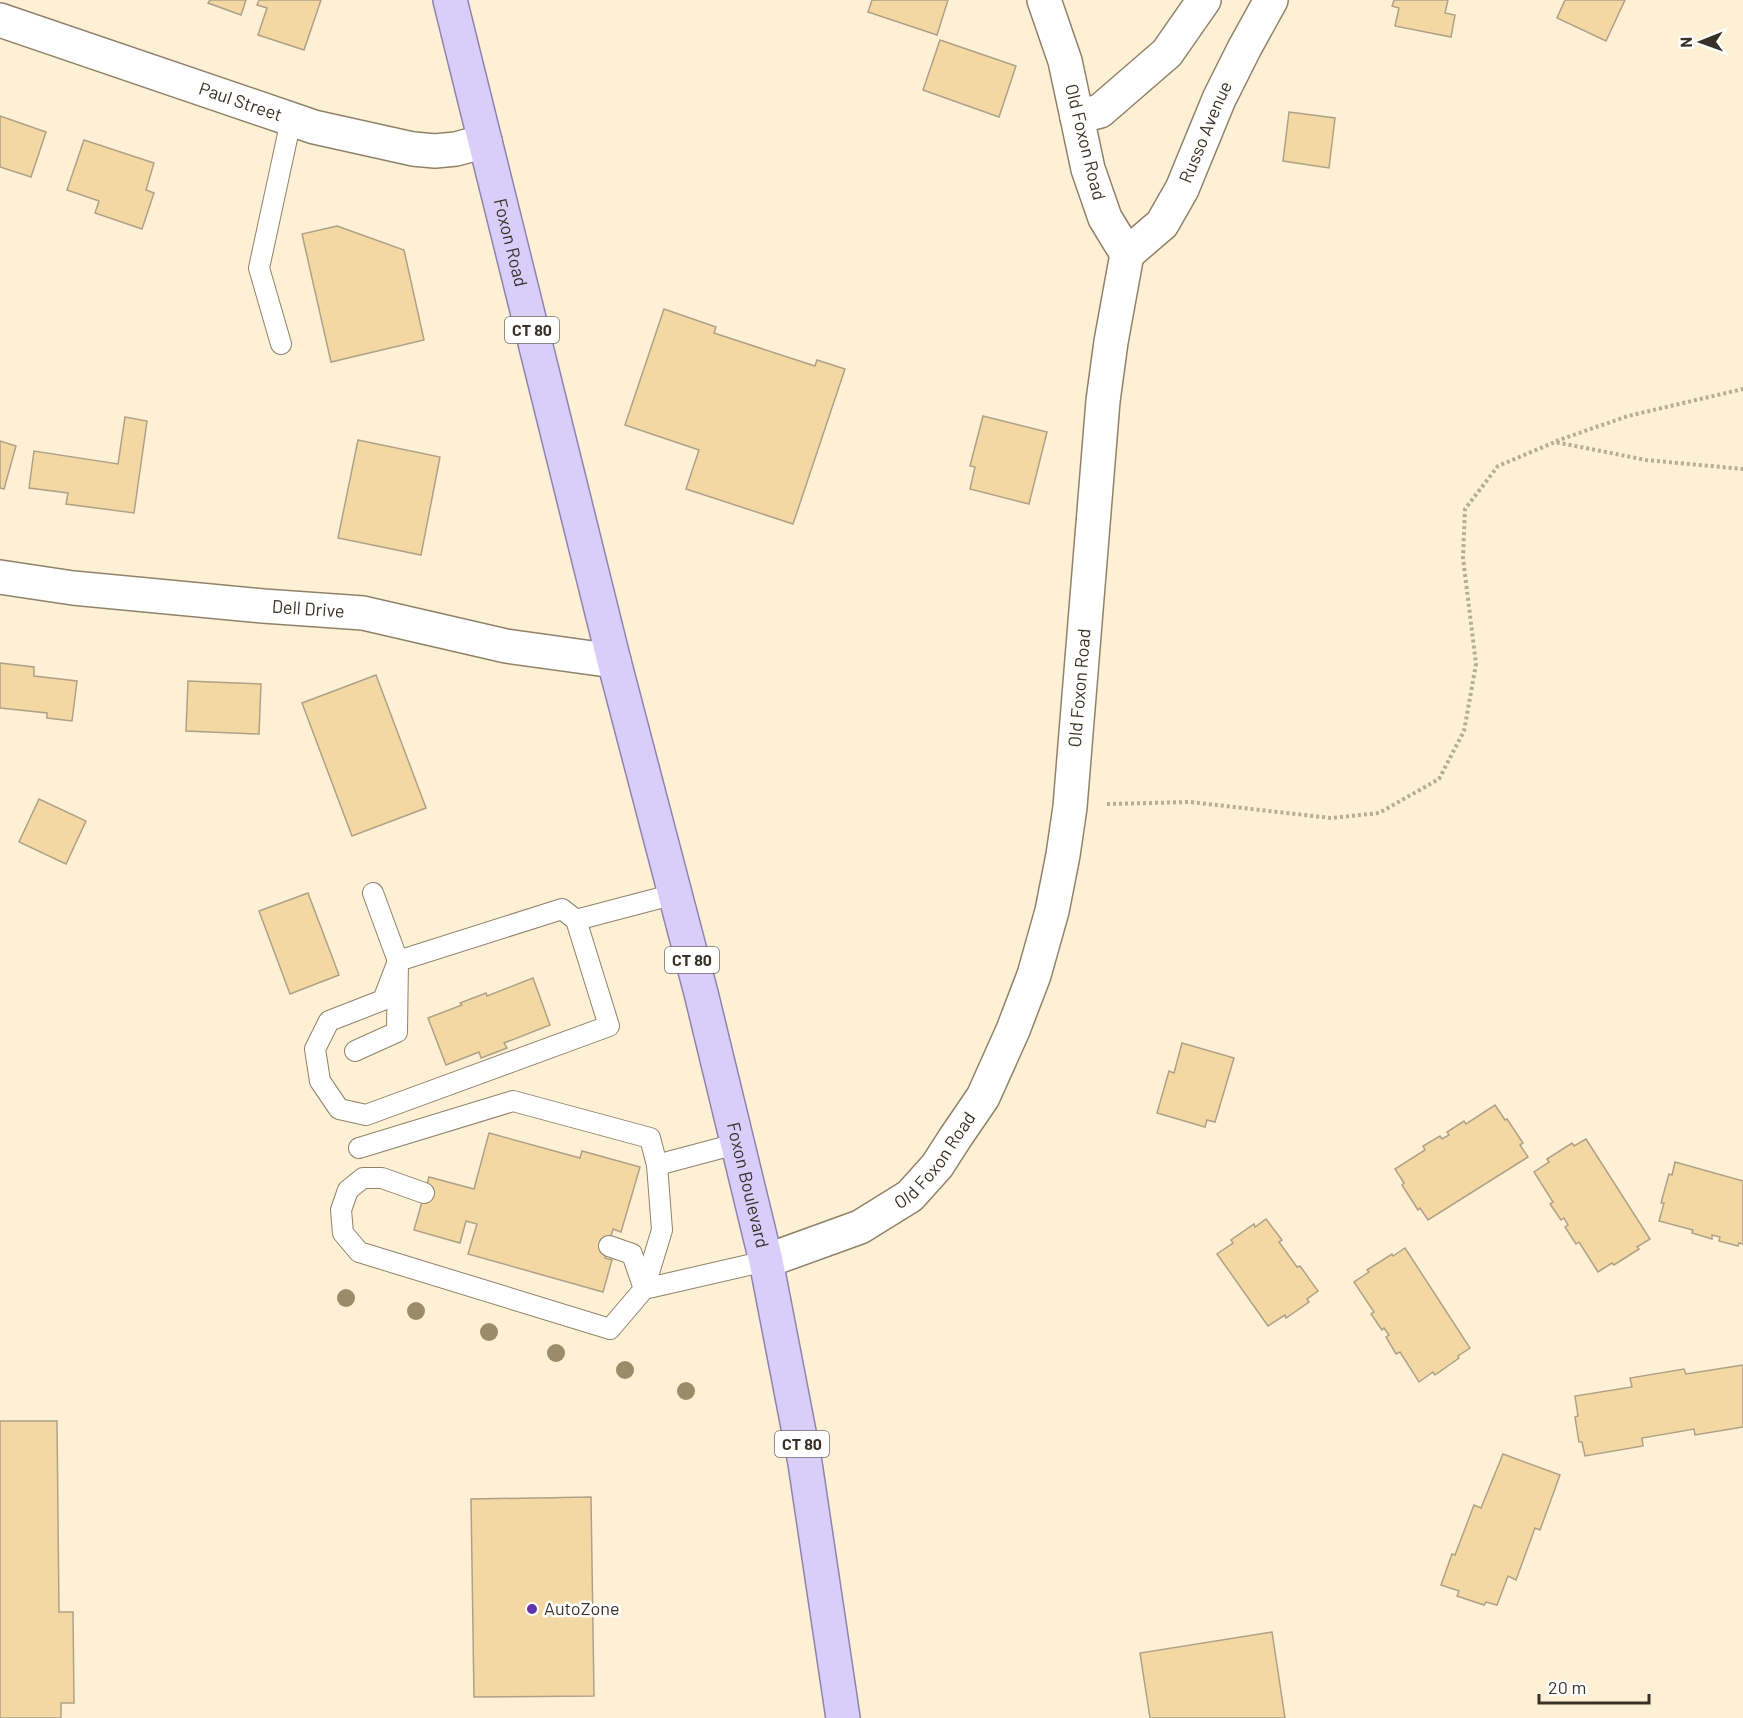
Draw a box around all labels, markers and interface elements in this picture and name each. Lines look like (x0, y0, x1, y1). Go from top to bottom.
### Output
north arrow (1671, 12, 1731, 72)
text: N (1676, 37, 1695, 48)
street label: Paul Street (196, 77, 285, 125)
street label: Russo Avenue (1174, 77, 1236, 186)
street label: Old Foxon Road (1061, 81, 1111, 202)
street label: Foxon Road (490, 196, 533, 289)
road number: CT 80 (505, 317, 559, 343)
street label: Dell Drive (271, 595, 345, 622)
street label: Old Foxon Road (1063, 628, 1094, 748)
road number: CT 80 (665, 947, 719, 973)
street label: Old Foxon Road (890, 1107, 980, 1213)
street label: Foxon Boulevard (723, 1120, 774, 1250)
road number: CT 80 (775, 1431, 829, 1457)
place label: AutoZone (544, 1597, 620, 1619)
marker: AutoZone (525, 1602, 539, 1616)
scale bar (1539, 1667, 1648, 1705)
text: 20 m (1548, 1676, 1586, 1698)

